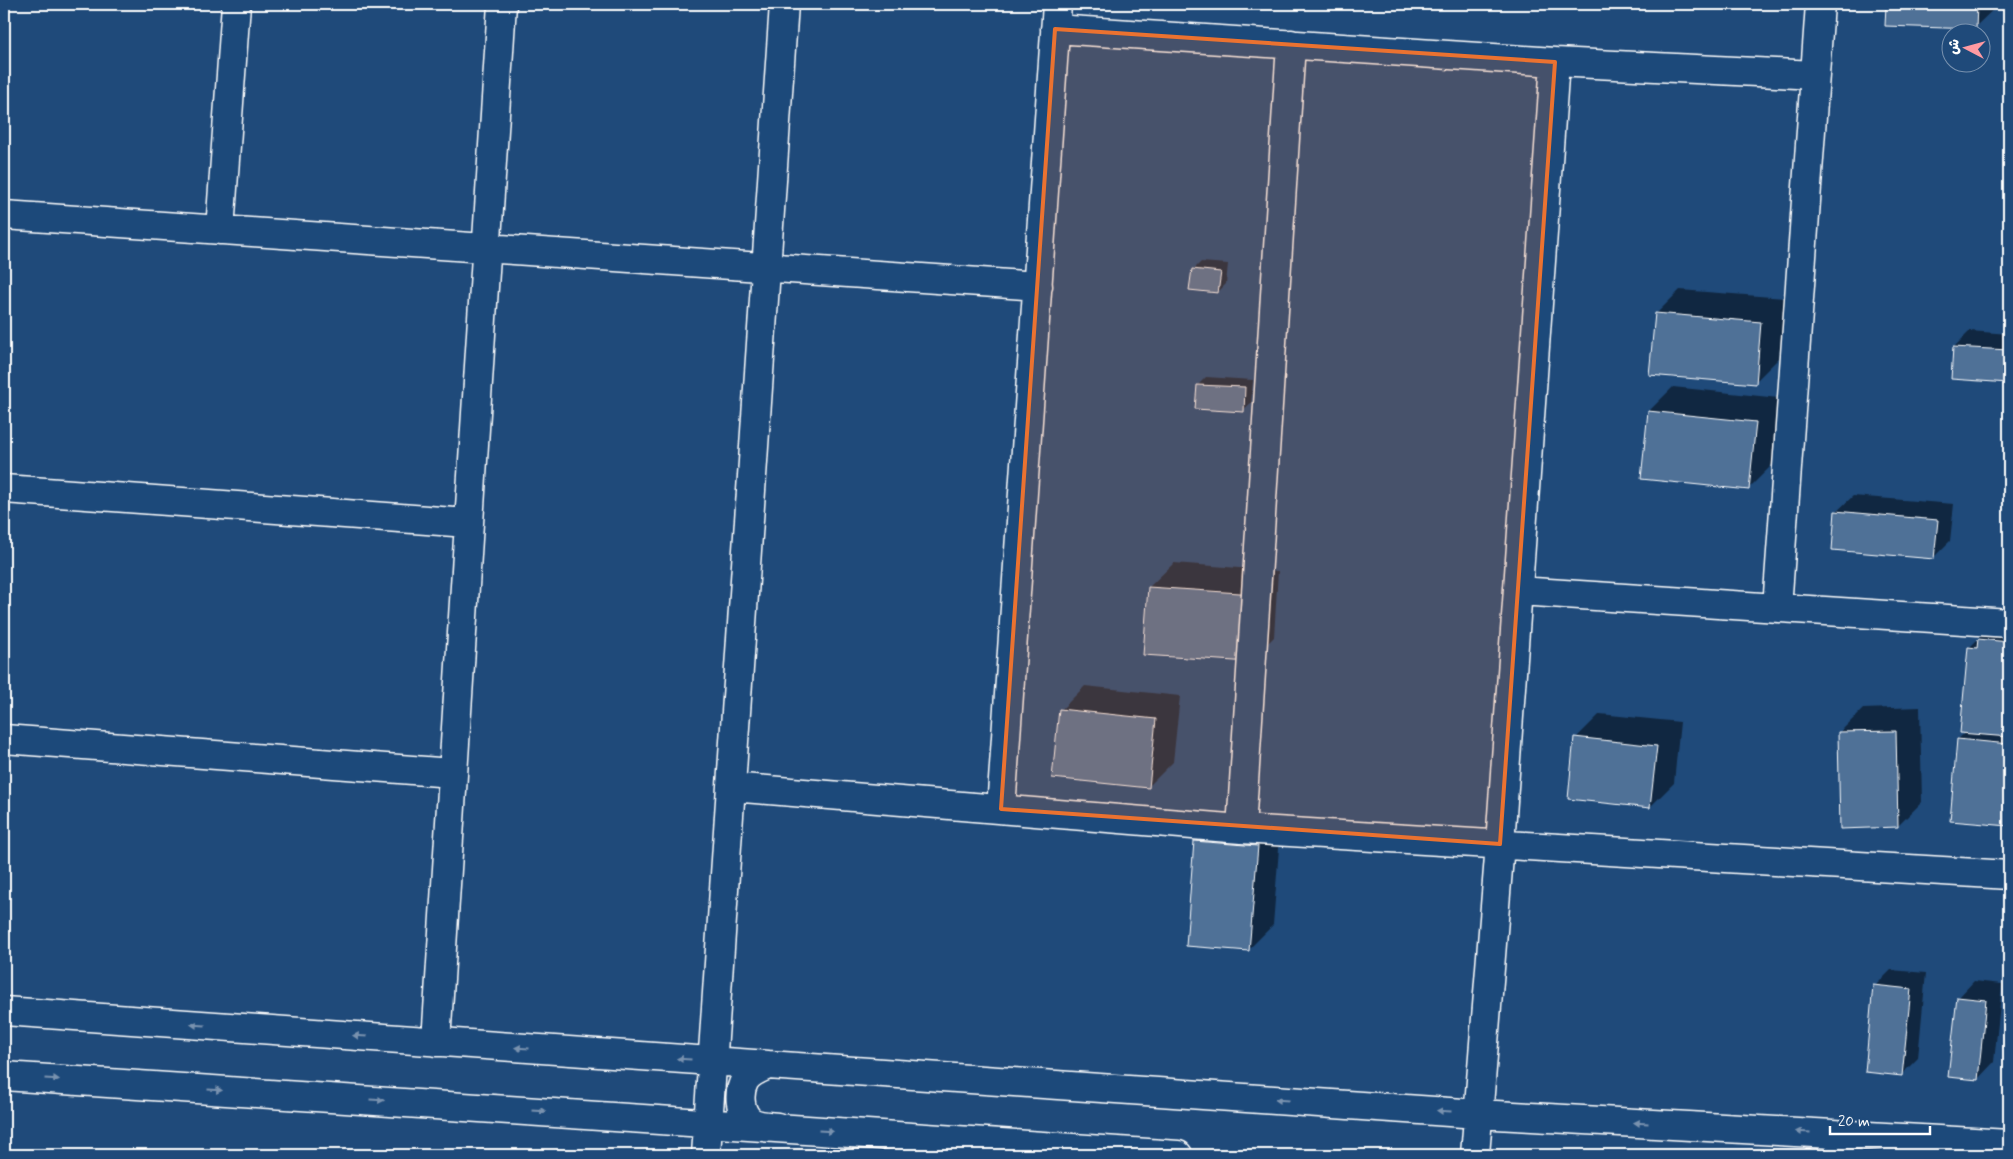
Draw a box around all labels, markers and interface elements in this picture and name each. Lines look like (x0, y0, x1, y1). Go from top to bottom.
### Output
north arrow (1940, 22, 1990, 72)
text: ش (1944, 38, 1964, 55)
one-way arrow (190, 1021, 206, 1029)
one-way arrow (352, 1032, 368, 1040)
one-way arrow (514, 1043, 530, 1051)
one-way arrow (676, 1055, 692, 1063)
one-way arrow (45, 1075, 61, 1083)
one-way arrow (207, 1086, 223, 1094)
one-way arrow (1274, 1096, 1290, 1104)
one-way arrow (369, 1097, 385, 1105)
scale bar (1830, 1104, 1930, 1136)
one-way arrow (1436, 1107, 1452, 1115)
one-way arrow (531, 1108, 547, 1116)
text: 20 m (1838, 1112, 1870, 1132)
one-way arrow (1633, 1118, 1649, 1126)
one-way arrow (818, 1127, 834, 1135)
one-way arrow (1795, 1128, 1811, 1136)

